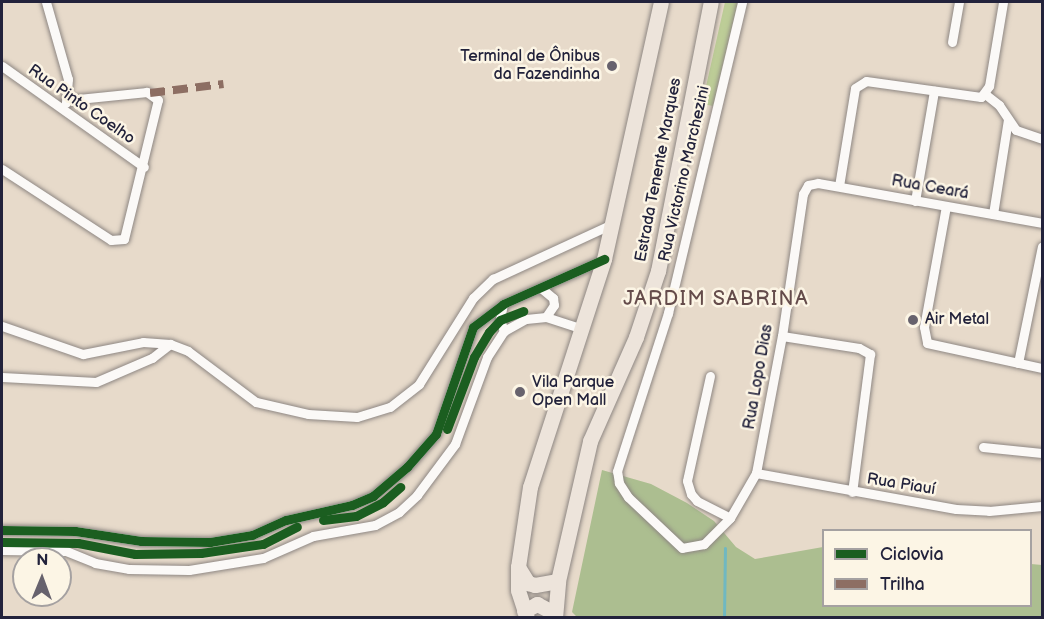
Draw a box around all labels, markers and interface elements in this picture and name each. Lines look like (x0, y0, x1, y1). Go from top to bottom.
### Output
place label: Terminal de Ônibus da Fazendinha (460, 47, 600, 85)
marker: Terminal de Ônibus da Fazendinha (605, 59, 619, 73)
street label: Rua Pinto Coelho (24, 61, 138, 149)
street label: Estrada Tenente Marques (632, 76, 686, 264)
street label: Rua Victorino Marchezini (655, 84, 715, 264)
street label: Rua Ceará (890, 172, 970, 204)
district label: JARDIM SABRINA (623, 287, 809, 311)
place label: Air Metal (925, 310, 989, 330)
marker: Air Metal (906, 313, 920, 327)
street label: Rua Lopo Dias (740, 323, 778, 431)
place label: Vila Parque Open Mall (532, 373, 614, 411)
marker: Vila Parque Open Mall (513, 385, 527, 399)
street label: Rua Piauí (865, 470, 937, 500)
legend (822, 529, 1032, 607)
text: Ciclovia (880, 544, 944, 565)
north arrow (12, 547, 72, 607)
text: N (36, 551, 48, 570)
text: Trilha (880, 574, 925, 595)

